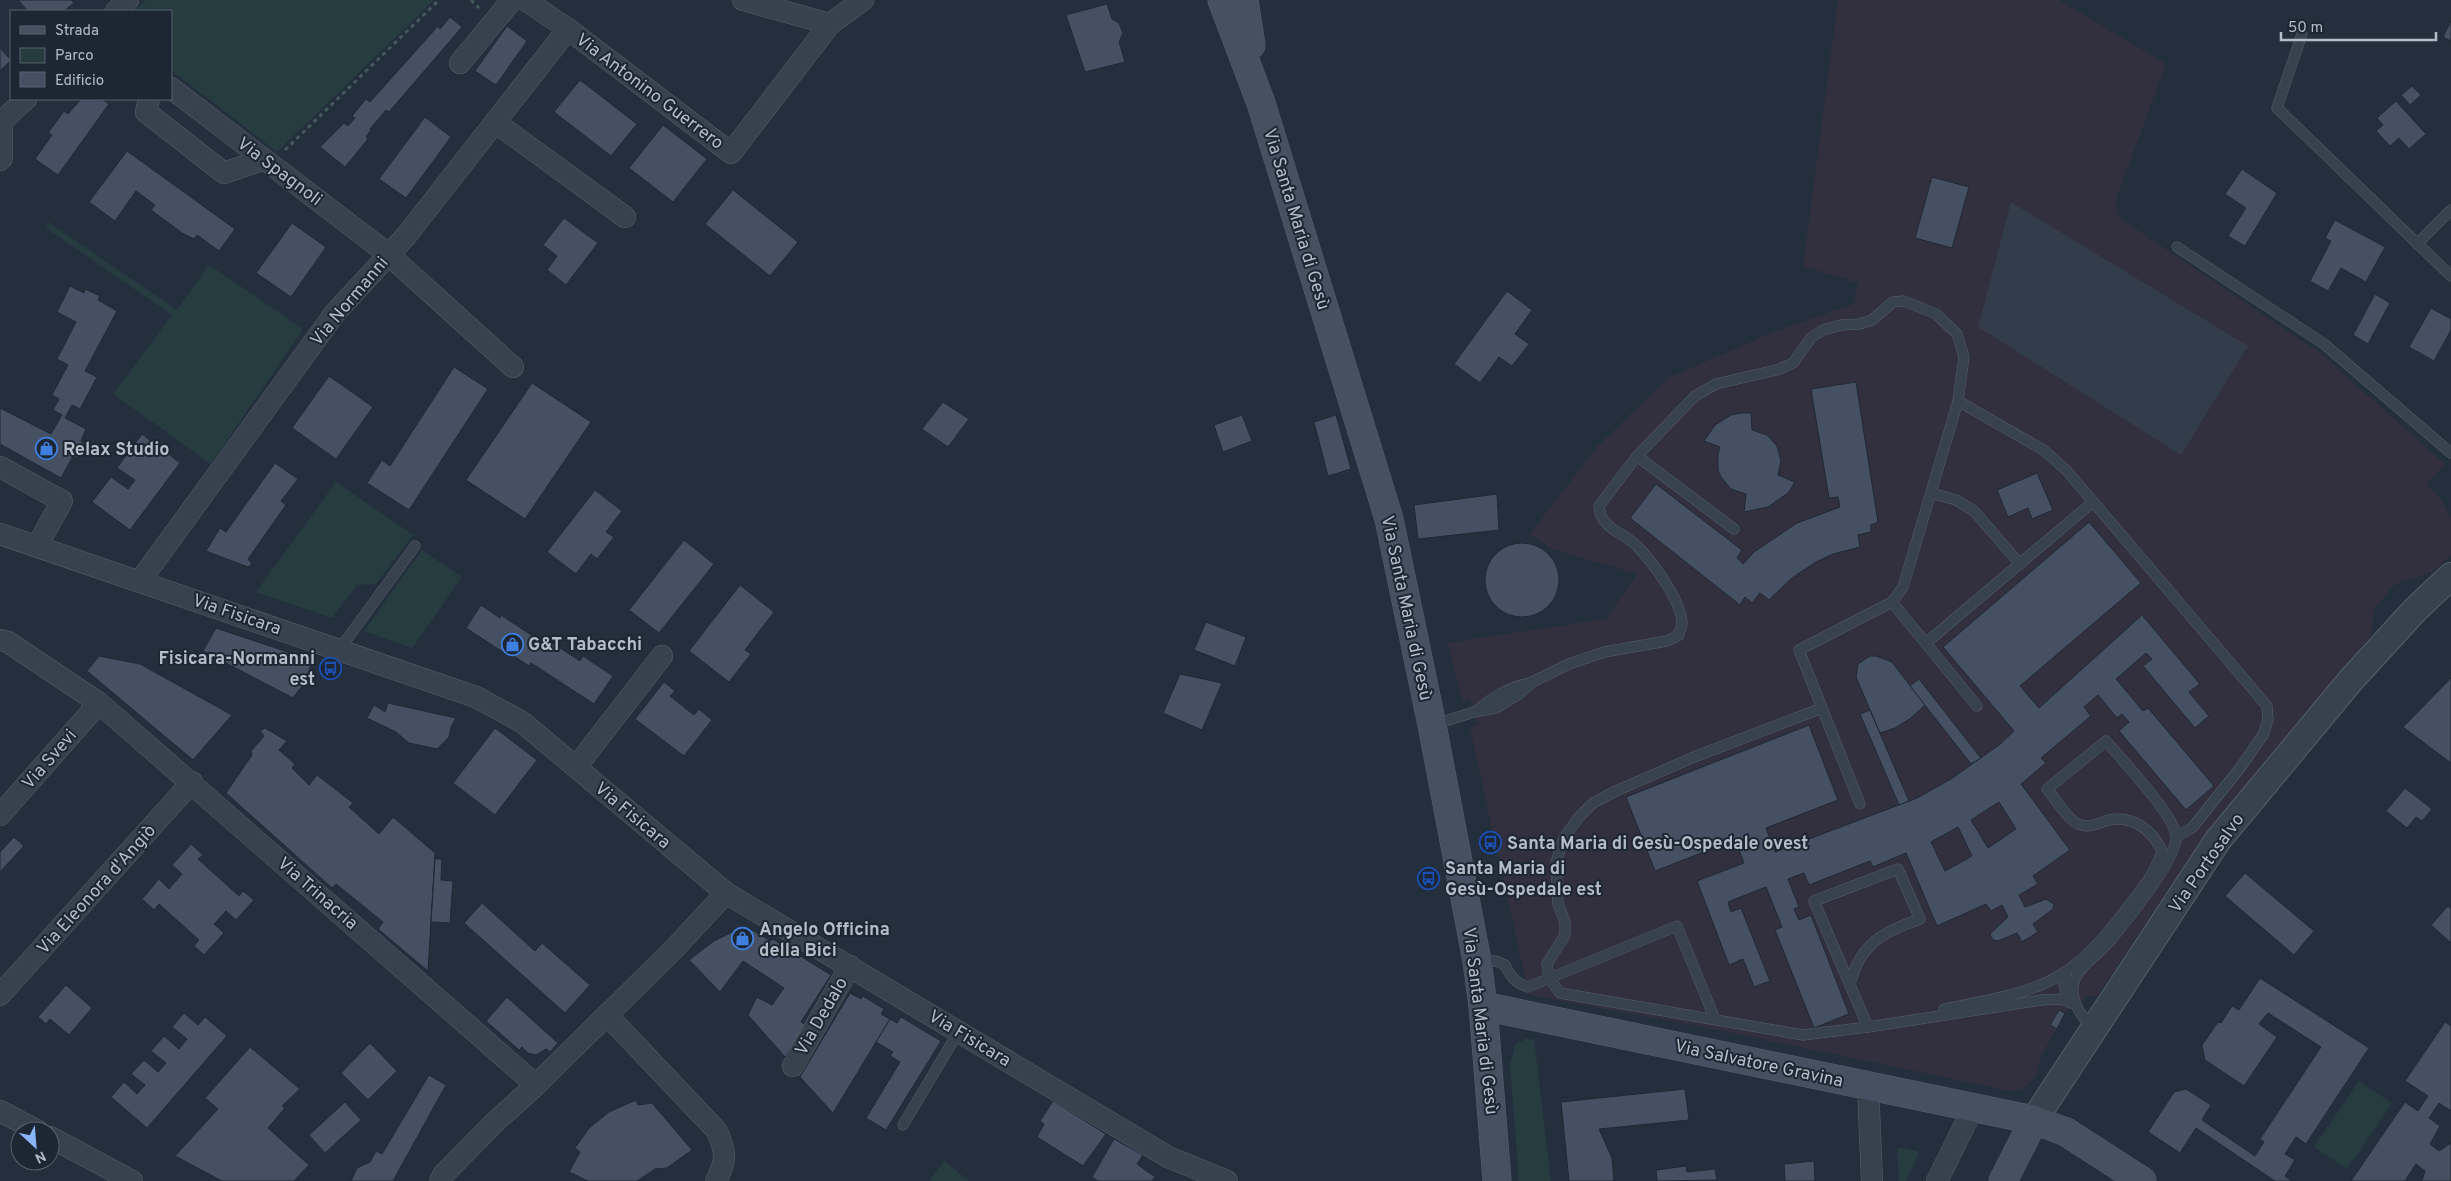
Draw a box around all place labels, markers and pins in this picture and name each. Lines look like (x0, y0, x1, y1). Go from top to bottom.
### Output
shop icon: Relax Studio (35, 437, 59, 461)
place label: Relax Studio (63, 439, 170, 462)
shop icon: G&T Tabacchi (500, 632, 524, 656)
place label: G&T Tabacchi (528, 634, 642, 657)
place label: Fisicara-Normanni est (159, 648, 315, 692)
bus stop icon: Fisicara-Normanni est (319, 656, 343, 680)
bus stop icon: Santa Maria di Gesù-Ospedale ovest (1479, 831, 1503, 855)
place label: Santa Maria di Gesù-Ospedale ovest (1507, 833, 1808, 856)
place label: Santa Maria di Gesù-Ospedale est (1445, 858, 1602, 902)
bus stop icon: Santa Maria di Gesù-Ospedale est (1417, 866, 1441, 890)
place label: Angelo Officina della Bici (759, 919, 890, 963)
shop icon: Angelo Officina della Bici (731, 927, 755, 951)

